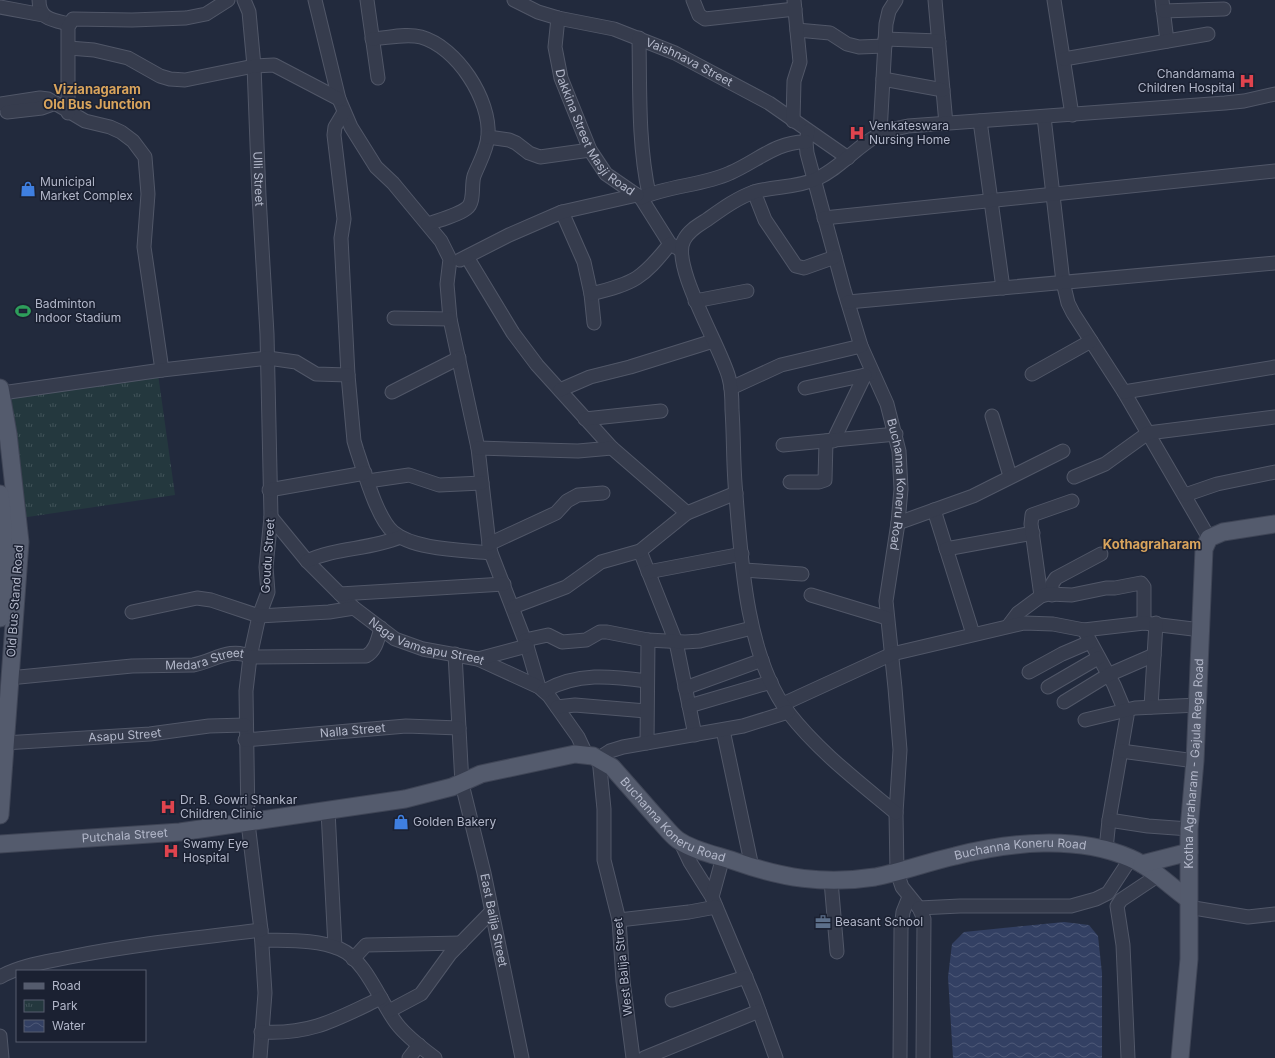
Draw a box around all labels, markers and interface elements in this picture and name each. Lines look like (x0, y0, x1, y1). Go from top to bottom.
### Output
street label: Vaishnava Street (644, 34, 736, 89)
place label: Chandamama Children Hospital (1138, 66, 1235, 95)
street label: Dakkina Street Masji Road (552, 68, 638, 198)
hospital icon: Chandamama Children Hospital (1238, 72, 1256, 90)
district label: Vizianagaram Old Bus Junction (43, 81, 151, 112)
place label: Venkateswara Nursing Home (869, 118, 950, 147)
hospital icon: Venkateswara Nursing Home (848, 124, 866, 142)
street label: Ulli Street (250, 151, 268, 207)
place label: Municipal Market Complex (40, 174, 133, 203)
shop icon: Municipal Market Complex (19, 180, 37, 198)
place label: Badminton Indoor Stadium (35, 296, 121, 325)
sports icon: Badminton Indoor Stadium (14, 302, 32, 320)
street label: Buchanna Koneru Road (884, 417, 909, 551)
street label: Goudu Street (257, 518, 278, 594)
district label: Kothagraharam (1103, 536, 1201, 552)
street label: Old Bus Stand Road (3, 544, 26, 658)
street label: Naga Vamsapu Street (366, 614, 487, 668)
street label: Medara Street (165, 645, 246, 672)
street label: Kotha Agraharam - Gajula Rega Road (1181, 658, 1206, 869)
street label: Nalla Street (319, 720, 386, 740)
street label: Asapu Street (88, 725, 162, 745)
street label: Buchanna Koneru Road (617, 774, 727, 865)
place label: Dr. B. Gowri Shankar Children Clinic (180, 792, 298, 821)
hospital icon: Dr. B. Gowri Shankar Children Clinic (159, 798, 177, 816)
shop icon: Golden Bakery (392, 813, 410, 831)
place label: Golden Bakery (413, 814, 496, 829)
street label: Putchala Street (81, 825, 168, 846)
street label: Buchanna Koneru Road (953, 835, 1087, 863)
place label: Swamy Eye Hospital (183, 836, 248, 865)
hospital icon: Swamy Eye Hospital (162, 842, 180, 860)
street label: East Balija Street (477, 872, 511, 968)
office icon: Beasant School (814, 913, 832, 931)
place label: Beasant School (835, 914, 923, 929)
street label: West Balija Street (610, 917, 635, 1017)
legend (16, 970, 146, 1042)
text: Road (52, 978, 81, 993)
text: Park (52, 998, 78, 1013)
text: Water (52, 1018, 86, 1033)

